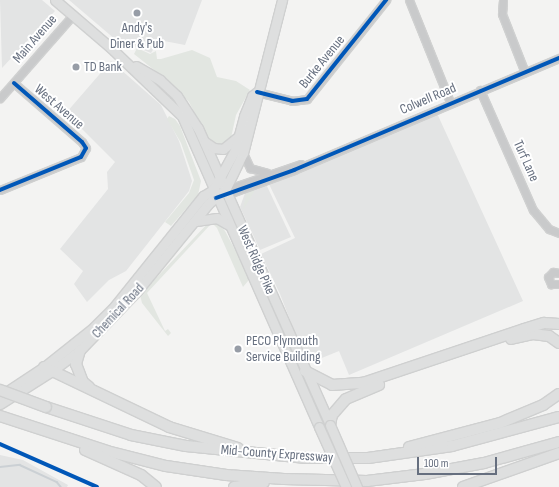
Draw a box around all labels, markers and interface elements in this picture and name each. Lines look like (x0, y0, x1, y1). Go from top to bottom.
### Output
marker: Andy's Diner & Pub (132, 8, 142, 18)
street label: Main Avenue (9, 11, 61, 67)
place label: Andy's Diner & Pub (110, 20, 164, 52)
street label: Burke Avenue (296, 32, 348, 92)
place label: TD Bank (84, 59, 122, 75)
marker: TD Bank (71, 62, 81, 72)
street label: Colwell Road (397, 80, 459, 118)
street label: West Avenue (31, 81, 87, 133)
street label: Turf Lane (510, 138, 542, 184)
street label: West Ridge Pike (233, 223, 279, 297)
street label: Chemical Road (88, 280, 148, 342)
place label: PECO Plymouth Service Building (246, 333, 320, 366)
marker: PECO Plymouth Service Building (233, 344, 243, 354)
street label: Mid-County Expressway (220, 442, 334, 466)
scale bar (419, 449, 499, 475)
text: 100 m (424, 456, 449, 471)

